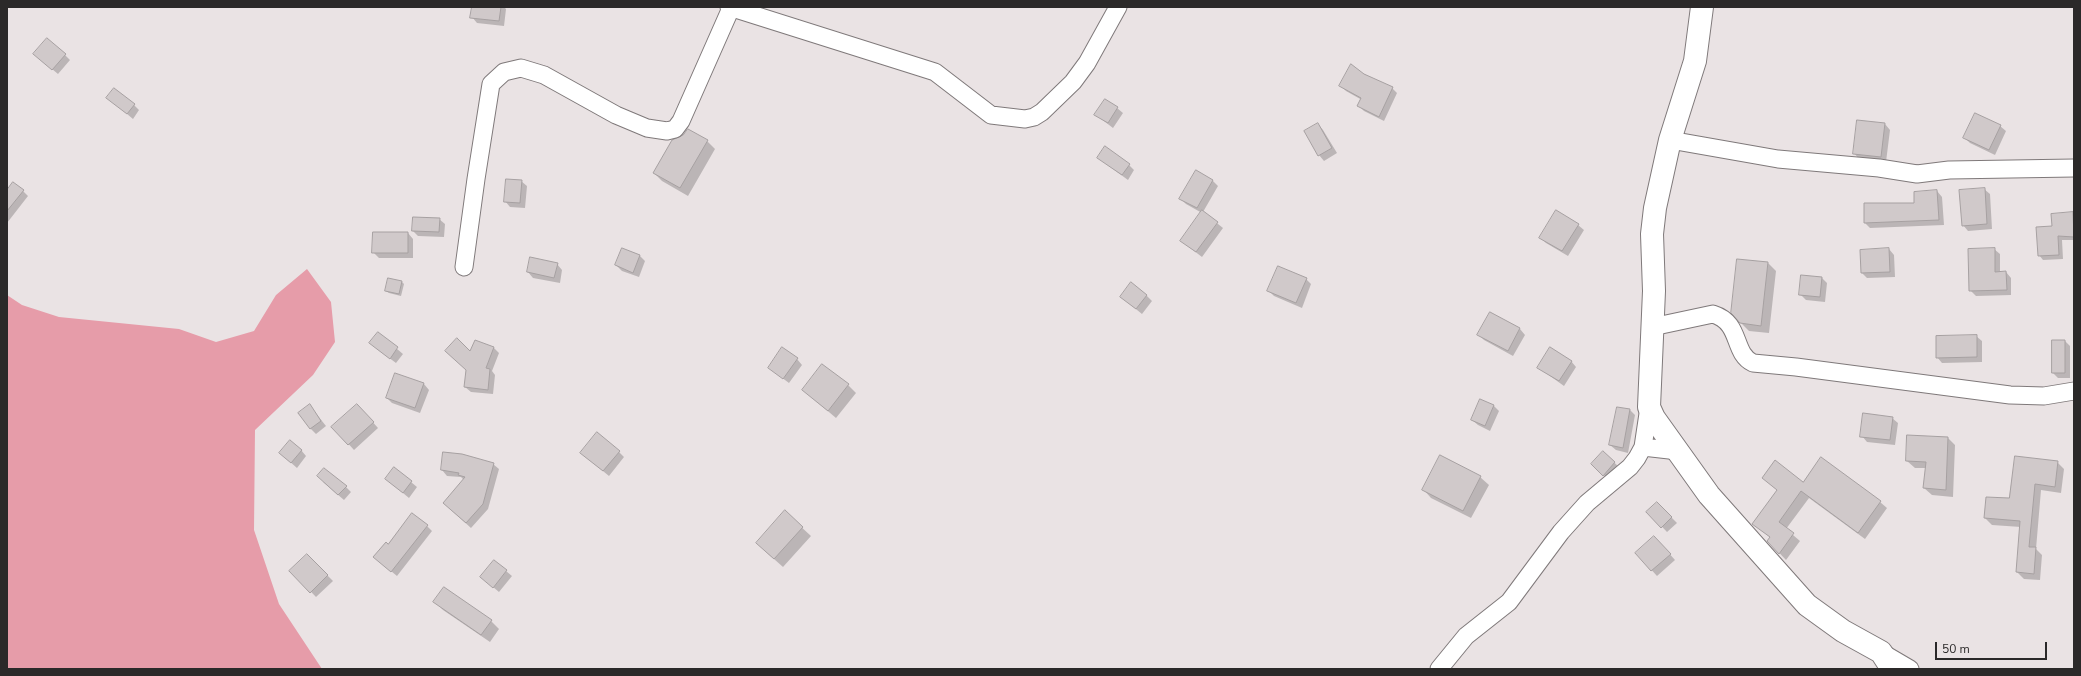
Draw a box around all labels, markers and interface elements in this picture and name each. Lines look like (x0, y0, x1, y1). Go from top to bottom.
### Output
scale bar (1937, 634, 2049, 660)
text: 50 m (1942, 641, 1970, 657)

